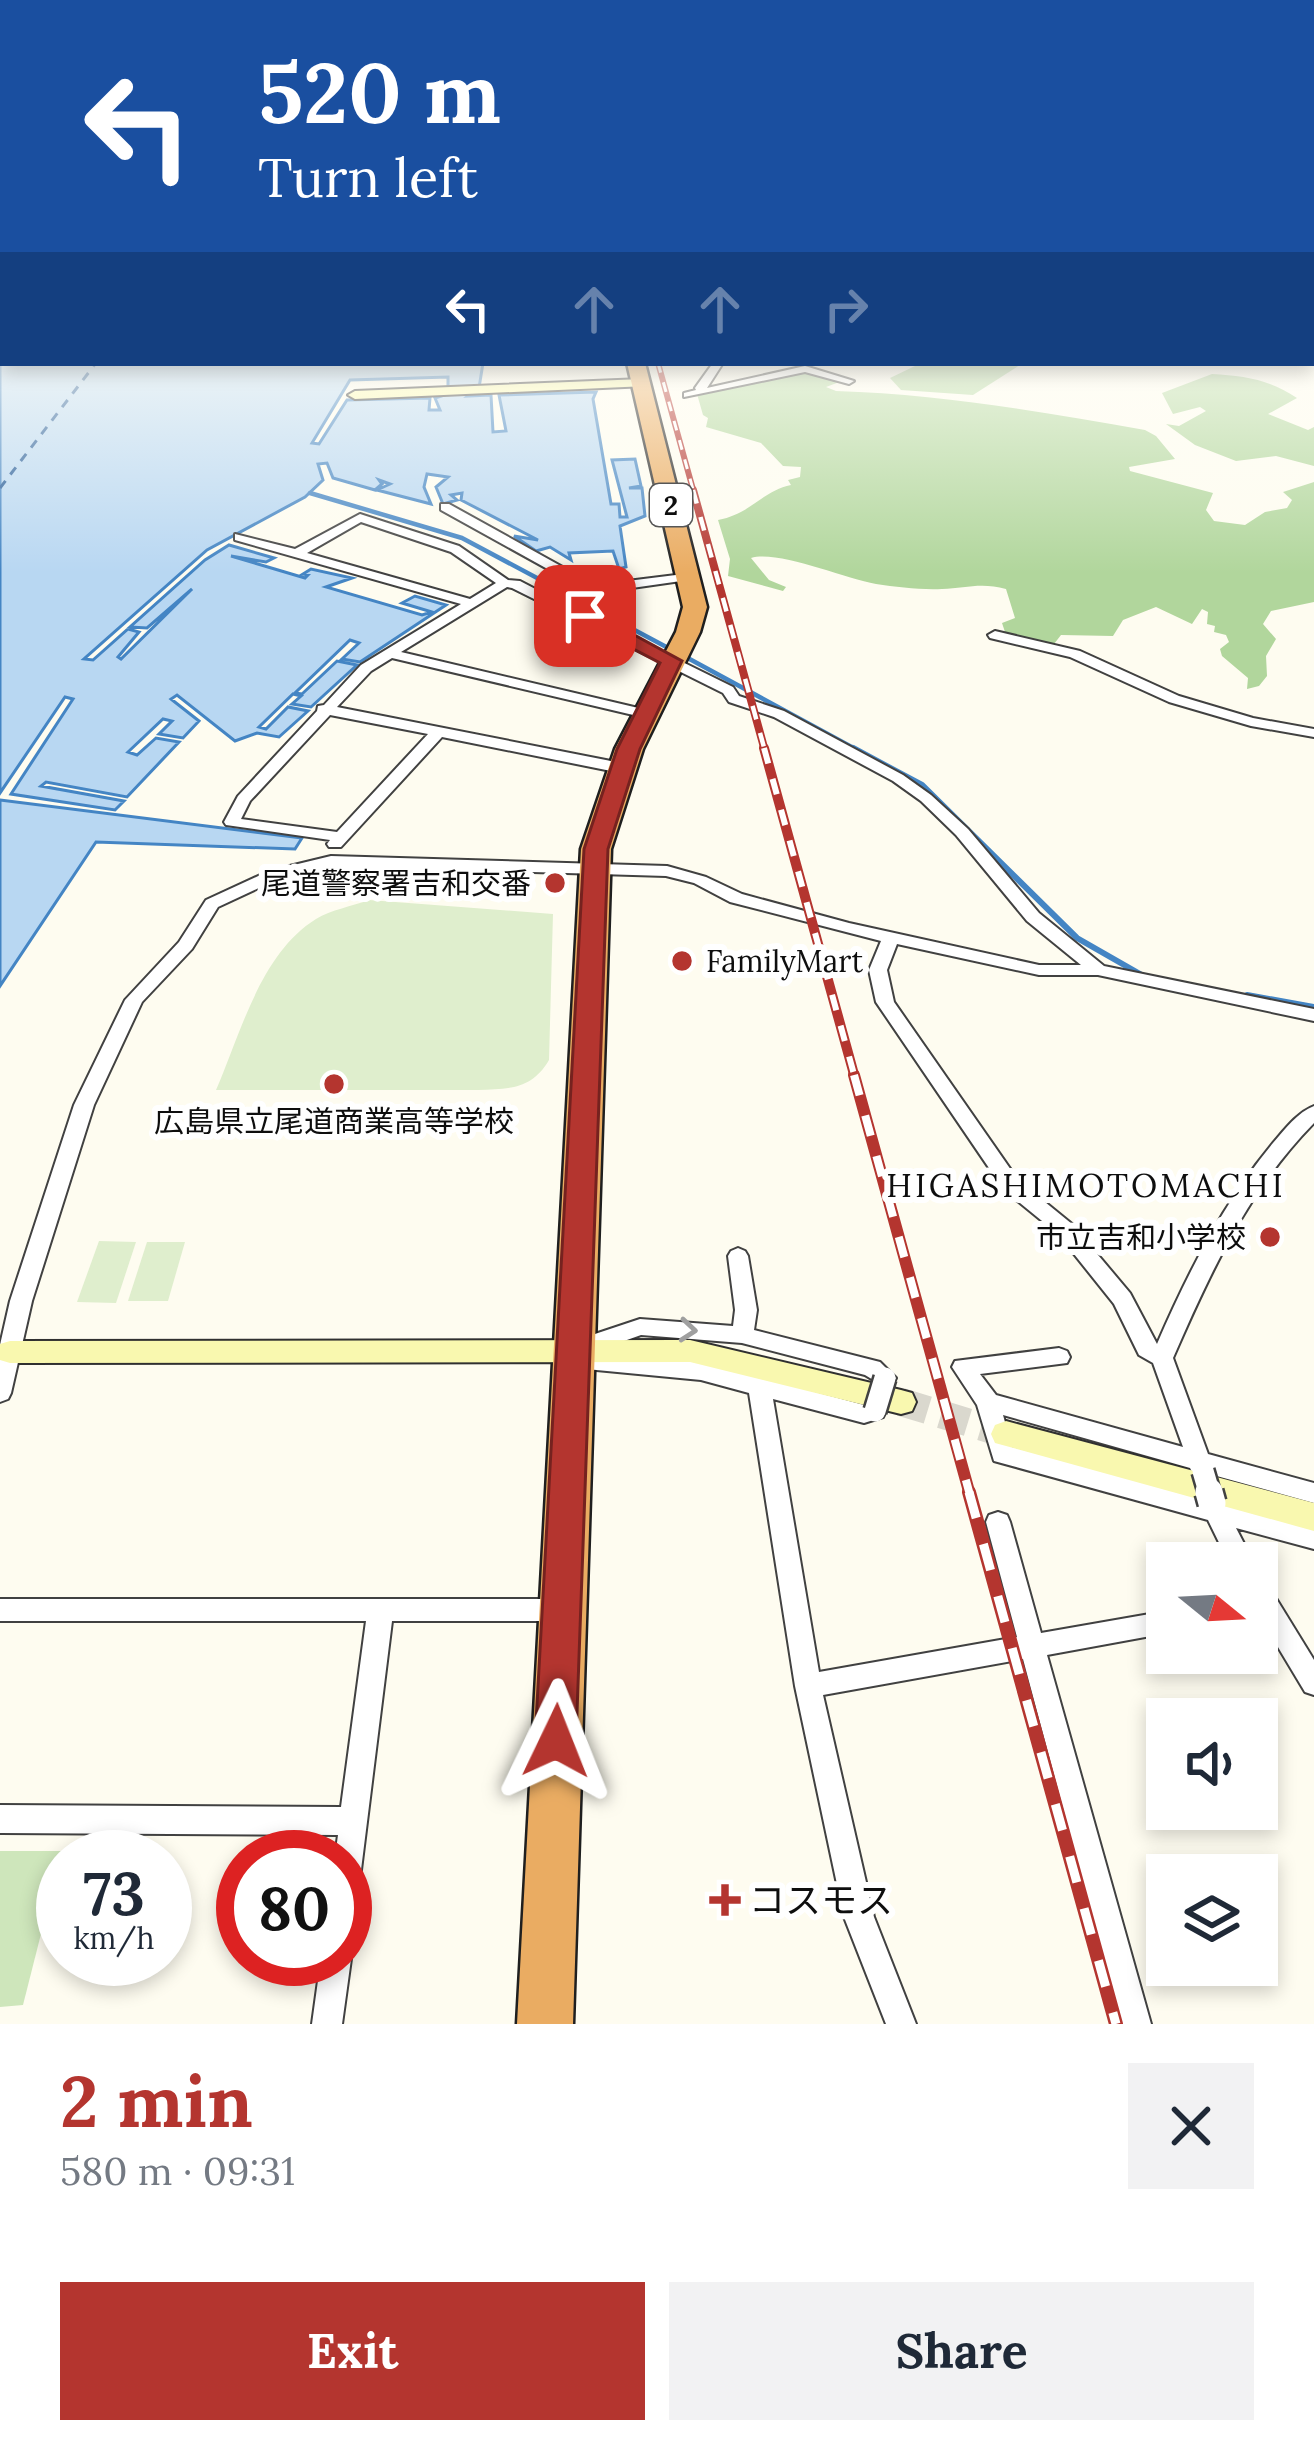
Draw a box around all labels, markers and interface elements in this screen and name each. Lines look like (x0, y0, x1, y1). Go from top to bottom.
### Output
text: 520 m (258, 38, 501, 146)
icon: left (60, 48, 216, 204)
text: Turn left (258, 143, 478, 212)
icon: left (435, 276, 501, 342)
icon: ahead (561, 276, 627, 342)
icon: ahead (687, 276, 753, 342)
icon: right (813, 276, 879, 342)
road number: 2 (650, 484, 692, 526)
pin (534, 565, 636, 667)
icon: arrive (552, 583, 618, 649)
place label: 尾道警察署吉和交番 (261, 864, 531, 902)
marker: 尾道警察署吉和交番 (542, 870, 568, 896)
place label: FamilyMart (706, 942, 863, 981)
marker: FamilyMart (669, 948, 695, 974)
marker: 広島県立尾道商業高等学校 (321, 1071, 347, 1097)
place label: 広島県立尾道商業高等学校 (154, 1102, 514, 1140)
district label: HIGASHIMOTOMACHI (886, 1164, 1286, 1206)
place label: 市立吉和小学校 (1036, 1218, 1246, 1256)
marker: 市立吉和小学校 (1257, 1224, 1283, 1250)
one-way arrow (679, 1317, 698, 1343)
north arrow (1146, 1542, 1278, 1674)
map controls (1146, 1542, 1278, 1986)
position arrow (493, 1678, 619, 1804)
button: sound (1146, 1698, 1278, 1830)
speed limit sign: 80 (216, 1830, 372, 1986)
button: layers (1146, 1854, 1278, 1986)
text: 73 (83, 1855, 145, 1931)
place label: コスモス (749, 1877, 893, 1923)
marker: コスモス (712, 1887, 738, 1913)
text: km/h (73, 1919, 155, 1957)
text: 2 min (60, 2055, 253, 2147)
button: close (1128, 2063, 1254, 2189)
text: 580 m · 09:31 (60, 2146, 295, 2196)
button: Exit (60, 2282, 645, 2420)
button: Share (669, 2282, 1254, 2420)

